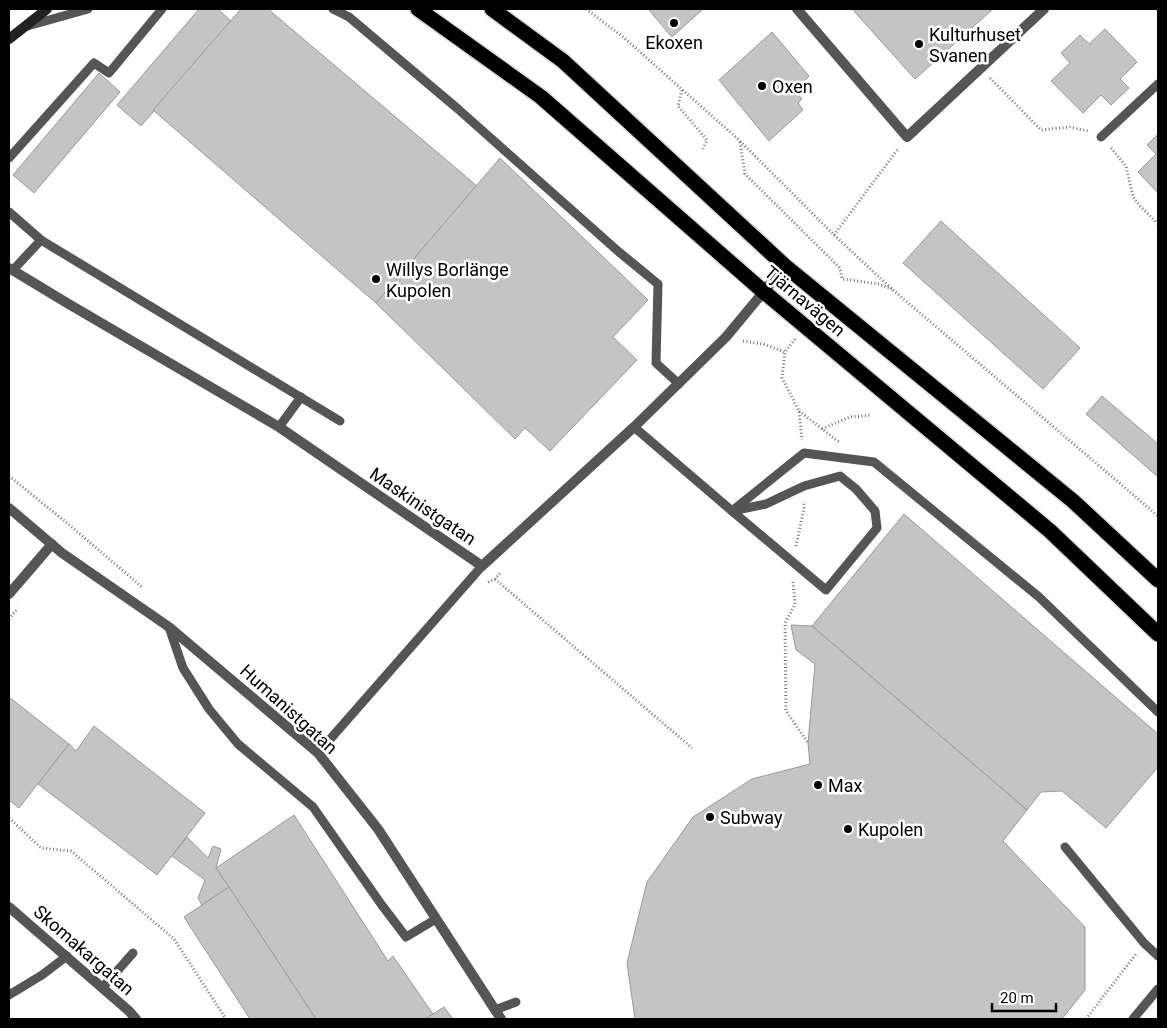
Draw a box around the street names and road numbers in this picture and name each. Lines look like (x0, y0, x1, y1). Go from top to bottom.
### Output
street label: Tjärnavägen (761, 261, 849, 341)
street label: Maskinistgatan (366, 463, 480, 549)
street label: Humanistgatan (236, 660, 342, 758)
street label: Skomakargatan (30, 901, 138, 999)

